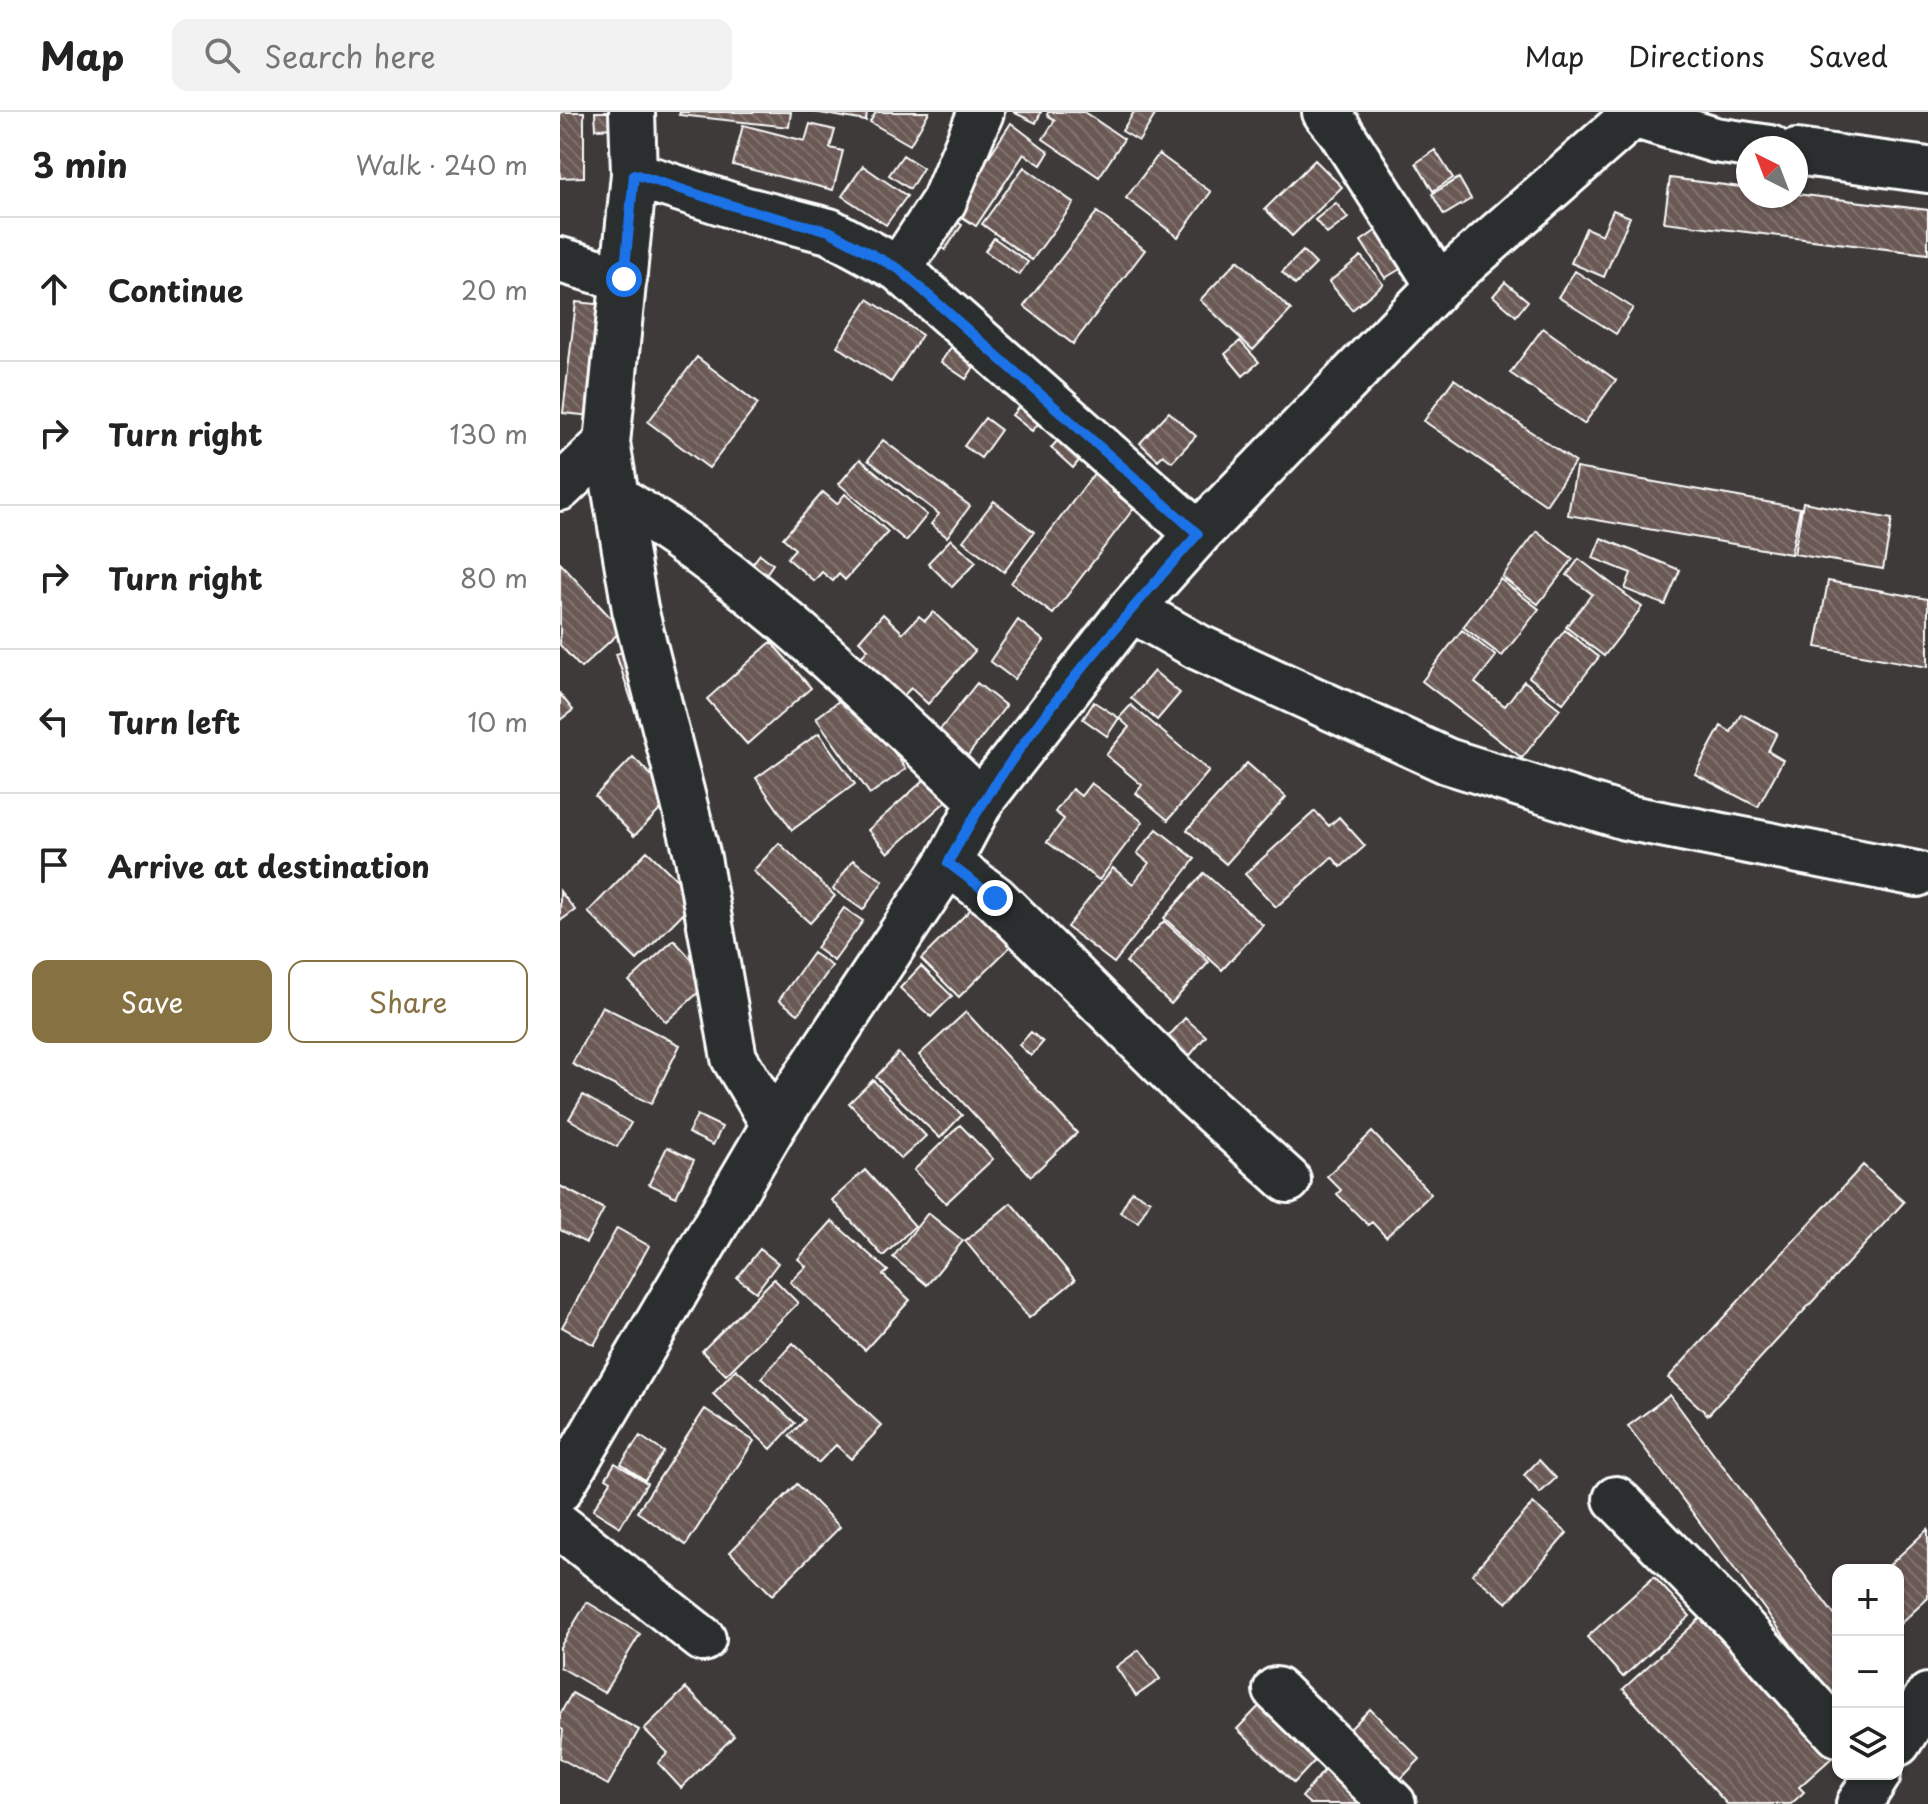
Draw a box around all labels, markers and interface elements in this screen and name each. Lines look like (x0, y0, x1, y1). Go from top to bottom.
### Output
search box (172, 19, 732, 91)
text: Map (40, 27, 124, 84)
icon: search (200, 33, 244, 77)
text: Search here (264, 33, 436, 78)
text: Map (1525, 34, 1584, 77)
text: Directions (1628, 34, 1765, 77)
text: Saved (1809, 34, 1888, 77)
north arrow (1736, 136, 1808, 208)
text: 3 min (32, 138, 128, 190)
text: Walk · 240 m (356, 145, 528, 184)
route start (606, 261, 642, 297)
icon: ahead (32, 267, 76, 311)
text: Continue (108, 267, 243, 312)
text: 20 m (461, 270, 528, 309)
icon: right (32, 411, 76, 455)
text: Turn right (108, 411, 263, 456)
text: 130 m (449, 414, 528, 453)
icon: right (32, 555, 76, 599)
text: Turn right (108, 555, 263, 600)
text: 80 m (460, 558, 528, 597)
icon: left (32, 699, 76, 743)
text: Turn left (108, 699, 240, 744)
text: 10 m (467, 702, 528, 741)
icon: arrive (32, 843, 76, 887)
text: Arrive at destination (108, 843, 430, 888)
route end (977, 880, 1013, 916)
button: Save (32, 960, 272, 1043)
button: Share (288, 960, 528, 1043)
map controls (1832, 1564, 1904, 1780)
button: + (1832, 1564, 1904, 1636)
button: − (1832, 1636, 1904, 1708)
button: layers (1832, 1708, 1904, 1780)

